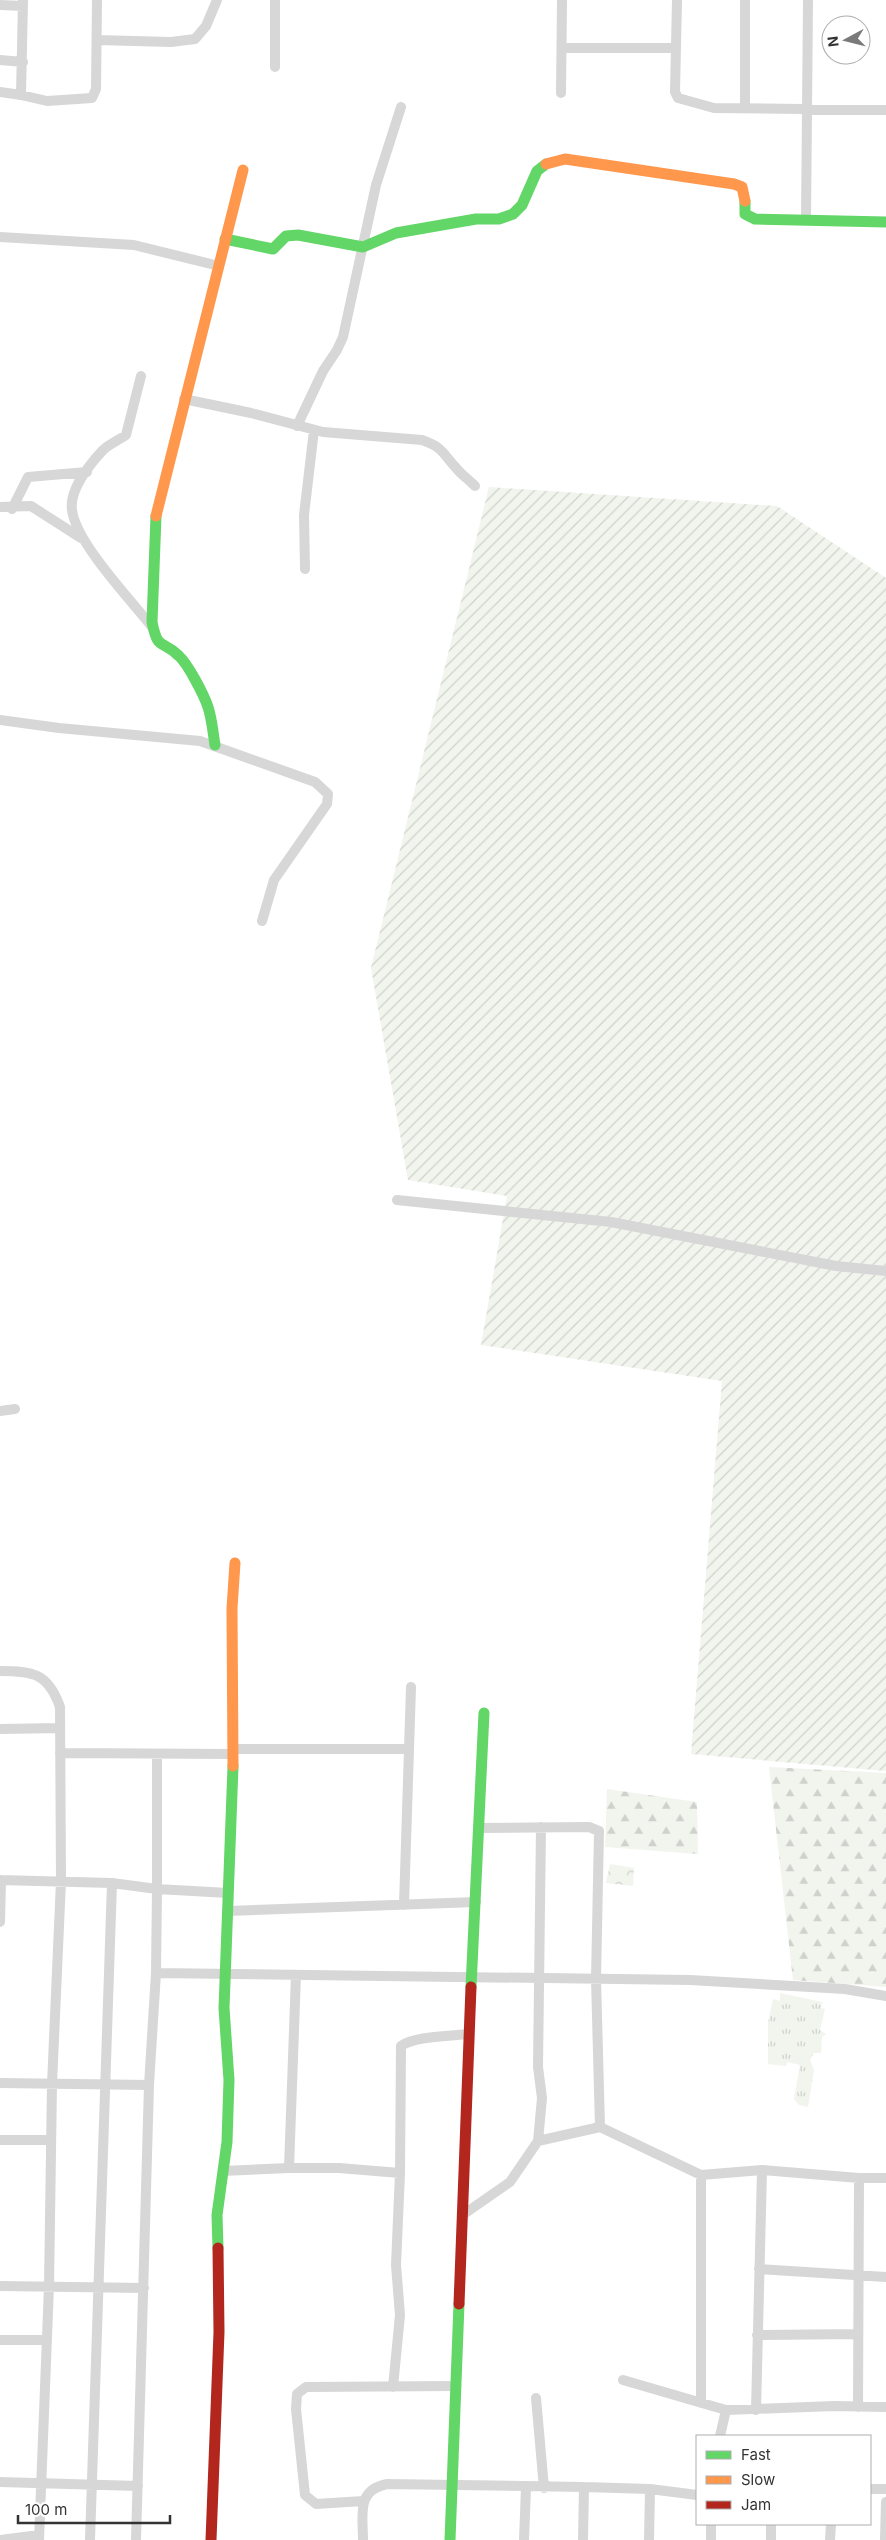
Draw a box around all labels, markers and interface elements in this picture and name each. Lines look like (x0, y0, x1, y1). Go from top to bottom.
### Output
north arrow (821, 15, 871, 65)
text: N (824, 35, 842, 48)
legend (696, 2435, 871, 2525)
text: Fast (741, 2445, 771, 2464)
text: Slow (741, 2470, 775, 2489)
scale bar (18, 2492, 170, 2524)
text: Jam (741, 2495, 771, 2514)
text: 100 m (25, 2500, 67, 2519)

